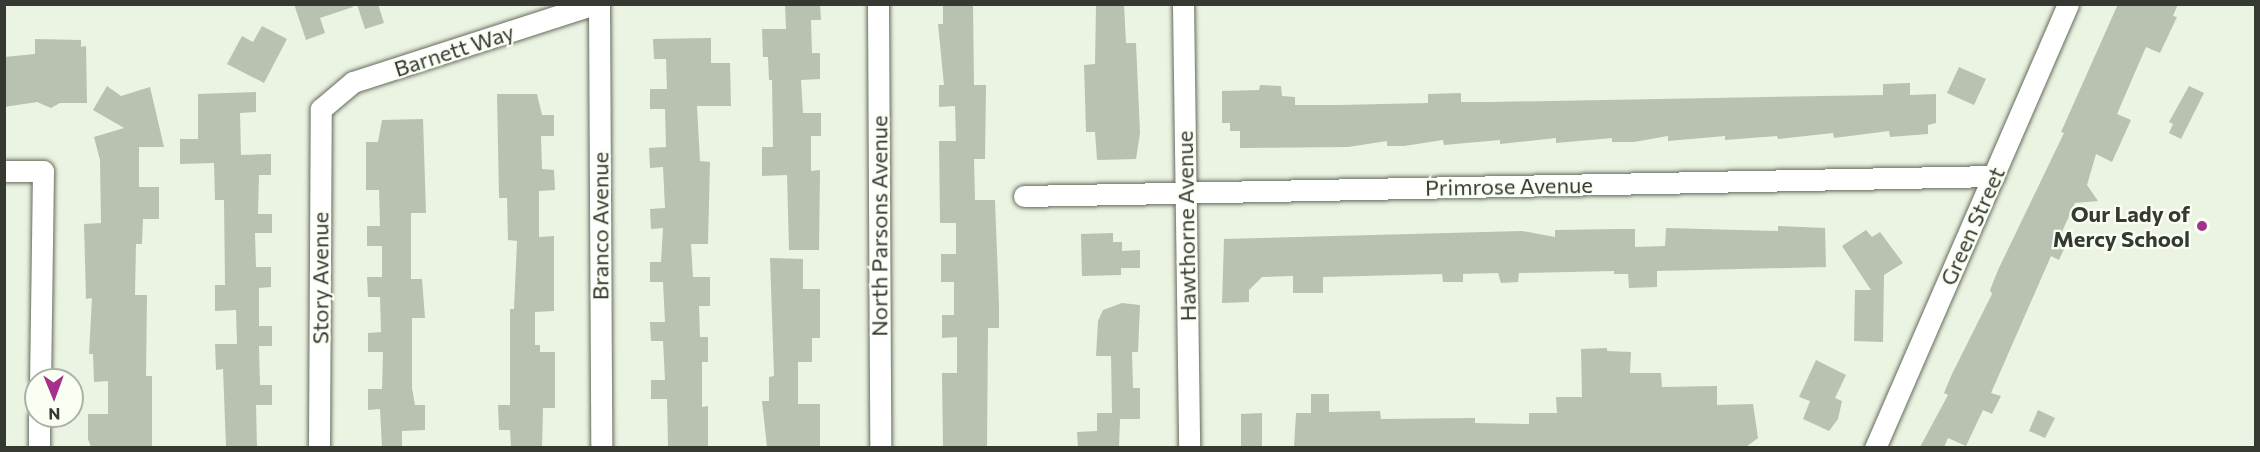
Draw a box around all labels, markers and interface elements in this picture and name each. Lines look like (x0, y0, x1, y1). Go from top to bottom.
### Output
street label: Barnett Way (391, 18, 517, 82)
street label: North Parsons Avenue (866, 115, 892, 337)
street label: Hawthorne Avenue (1171, 130, 1201, 322)
street label: Branco Avenue (587, 152, 613, 300)
street label: Green Street (1934, 163, 2010, 289)
street label: Primrose Avenue (1425, 171, 1593, 201)
place label: Our Lady of Mercy School (2053, 200, 2190, 252)
street label: Story Avenue (307, 212, 333, 344)
marker: Our Lady of Mercy School (2195, 219, 2209, 233)
north arrow (24, 368, 84, 428)
text: N (48, 405, 60, 424)

